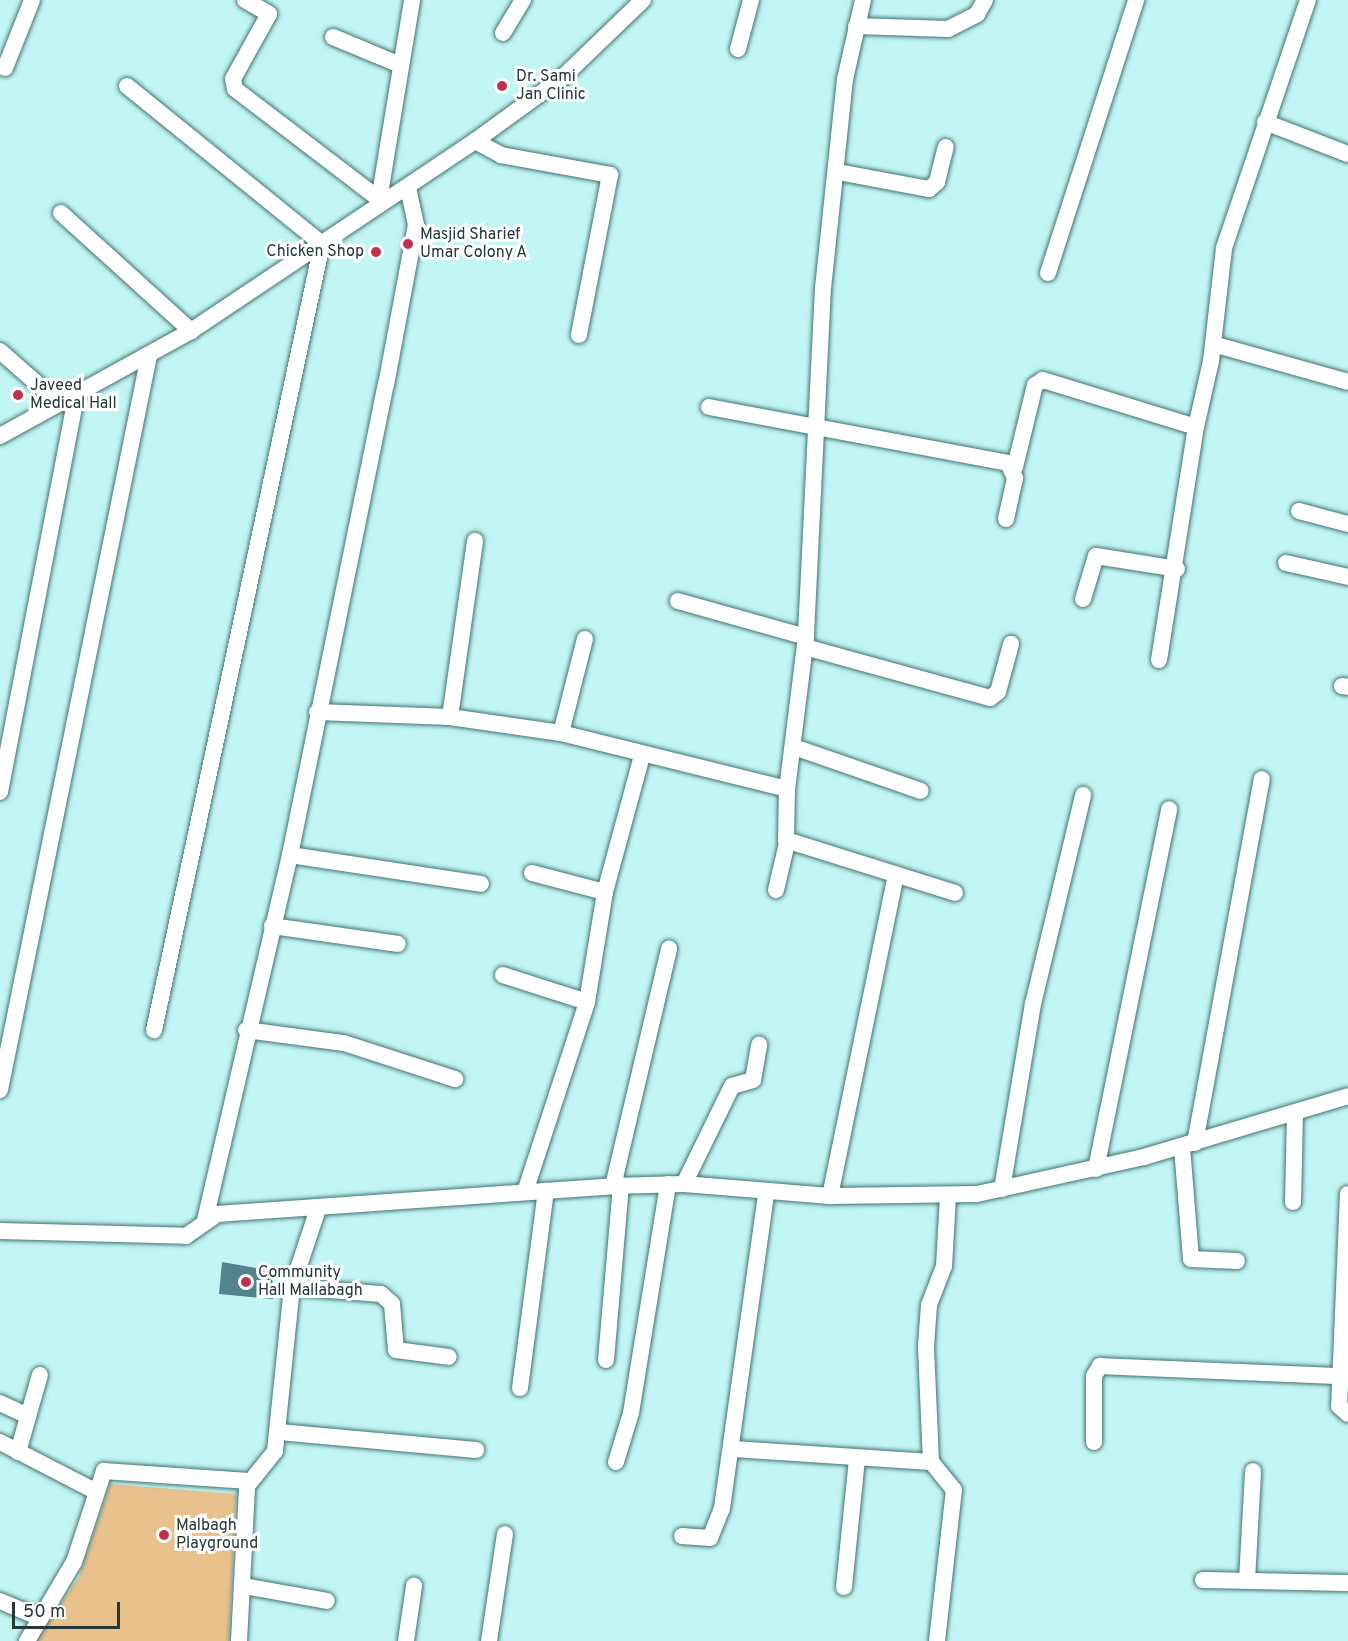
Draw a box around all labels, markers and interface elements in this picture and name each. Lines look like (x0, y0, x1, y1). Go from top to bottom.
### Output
place label: Dr. Sami Jan Clinic (516, 67, 586, 105)
marker: Dr. Sami Jan Clinic (493, 77, 511, 95)
place label: Masjid Sharief Umar Colony A (420, 225, 528, 263)
marker: Masjid Sharief Umar Colony A (401, 237, 415, 251)
place label: Chicken Shop (266, 242, 364, 262)
marker: Chicken Shop (369, 245, 383, 259)
place label: Javeed Medical Hall (30, 376, 117, 414)
marker: Javeed Medical Hall (11, 388, 25, 402)
place label: Community Hall Mallabagh (258, 1263, 363, 1301)
marker: Community Hall Mallabagh (239, 1275, 253, 1289)
place label: Malbagh Playground (176, 1516, 258, 1554)
marker: Malbagh Playground (157, 1528, 171, 1542)
scale bar (15, 1590, 123, 1628)
text: 50 m (23, 1601, 65, 1624)

